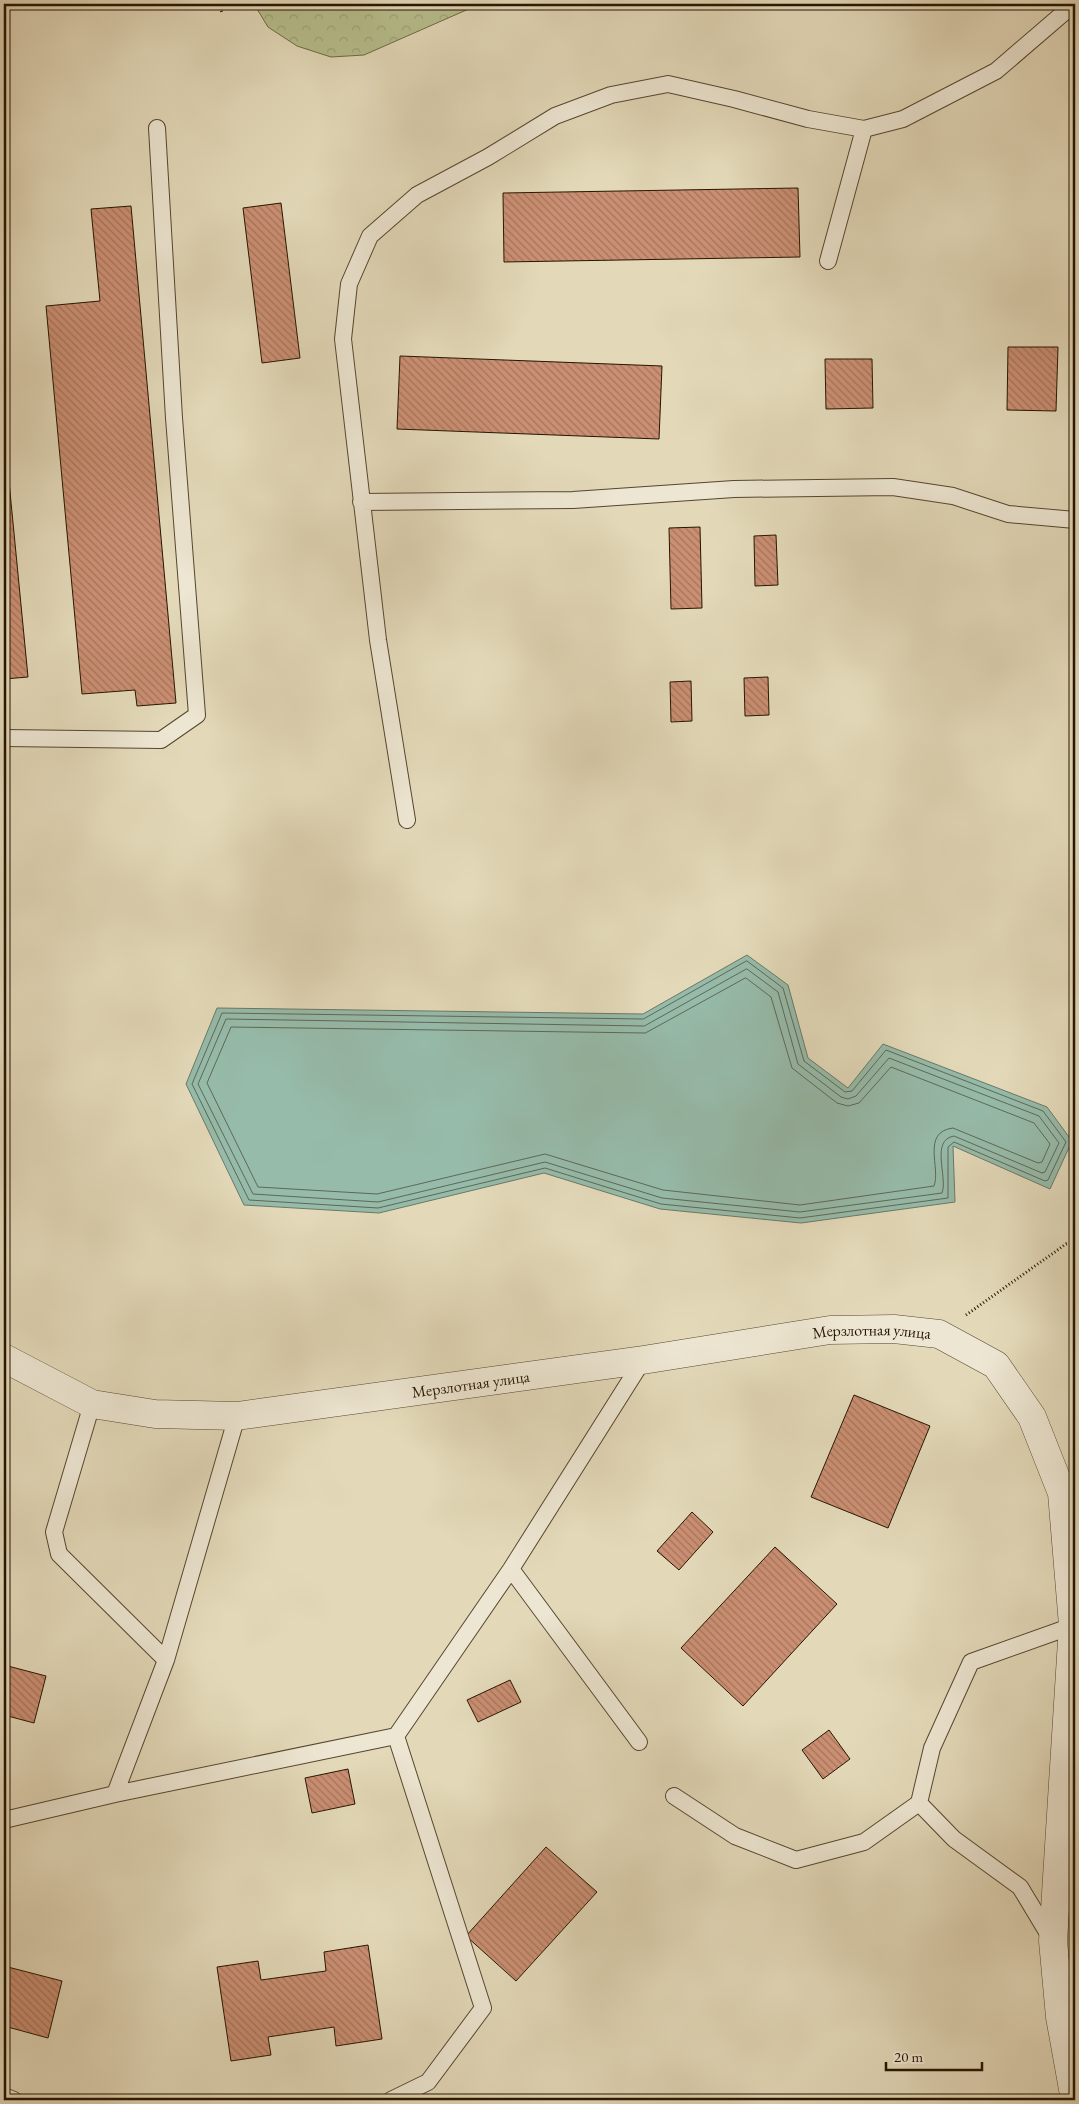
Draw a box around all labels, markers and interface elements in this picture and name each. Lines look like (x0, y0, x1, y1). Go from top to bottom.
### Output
street label: Мерзлотная улица (811, 1319, 933, 1344)
street label: Мерзлотная улица (410, 1365, 532, 1402)
scale bar (886, 2039, 983, 2071)
text: 20 m (894, 2047, 923, 2066)

